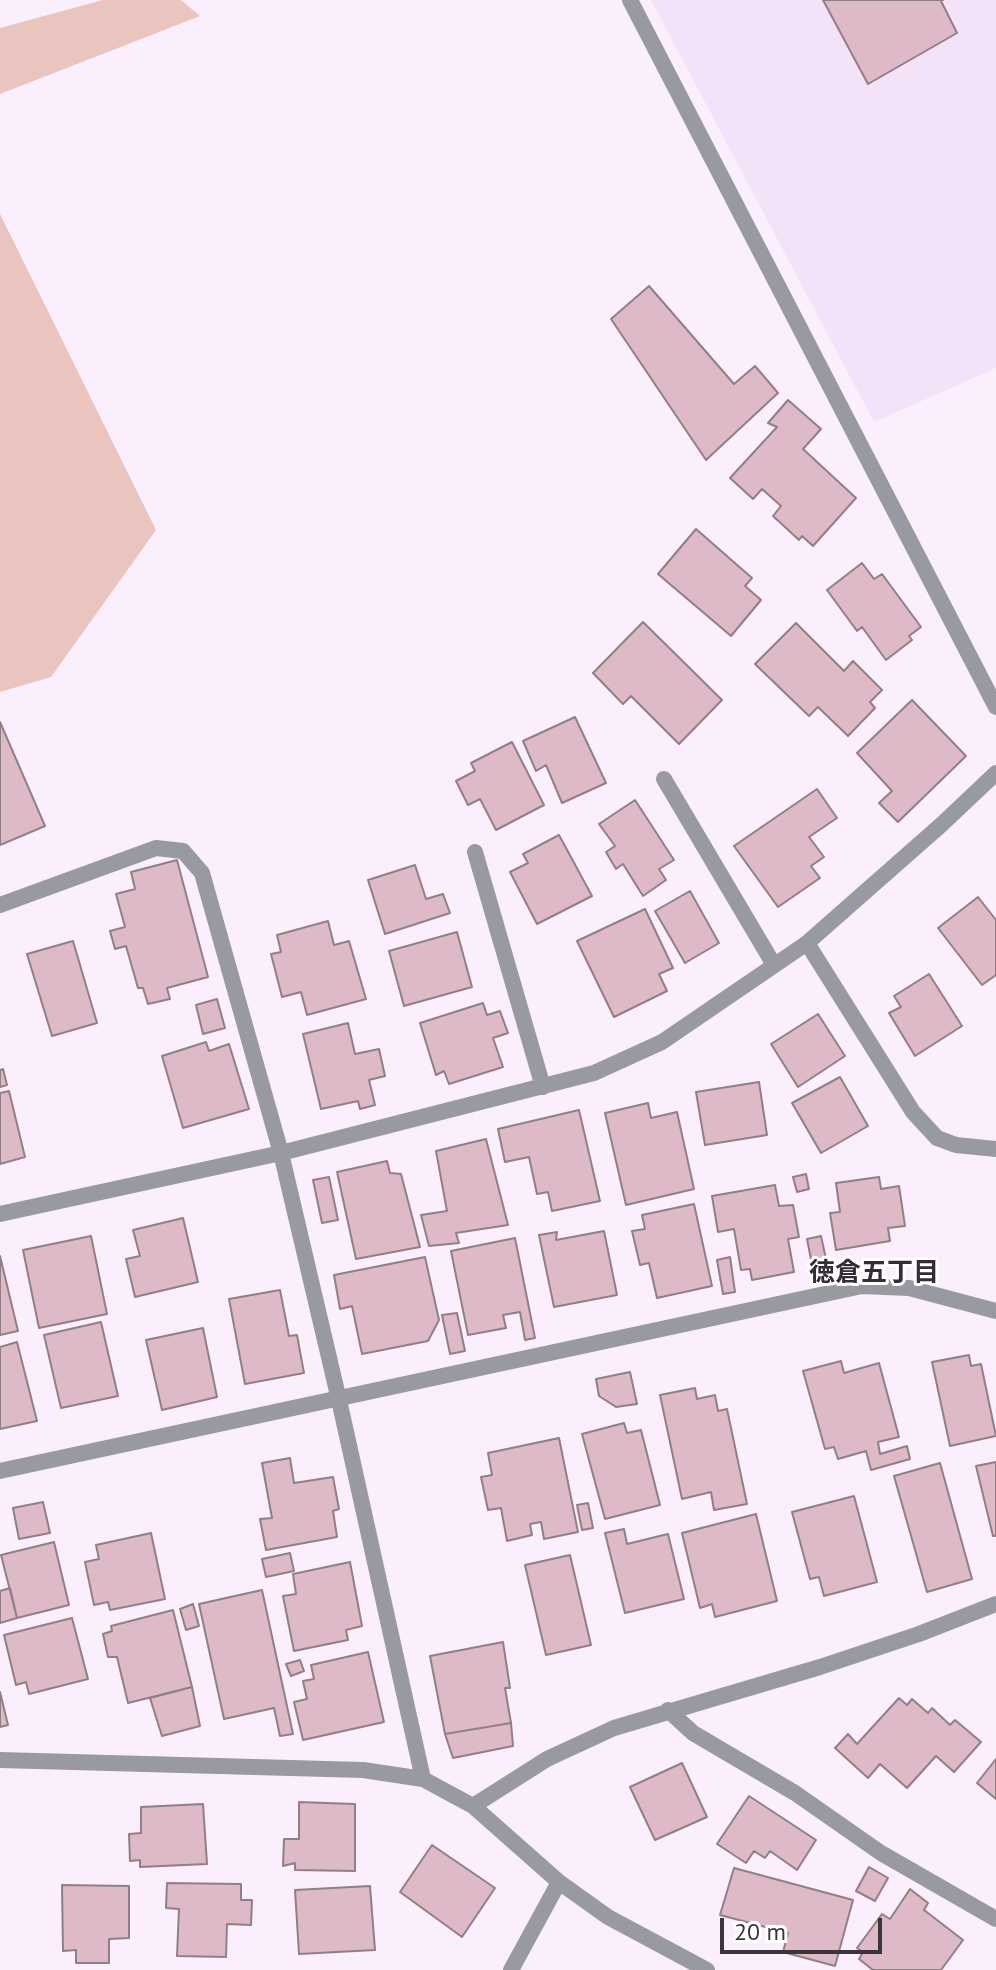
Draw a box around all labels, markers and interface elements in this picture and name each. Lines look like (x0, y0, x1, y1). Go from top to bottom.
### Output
district label: 徳倉五丁目 (809, 1258, 939, 1290)
scale bar (724, 1902, 886, 1952)
text: 20 m (734, 1916, 786, 1947)

